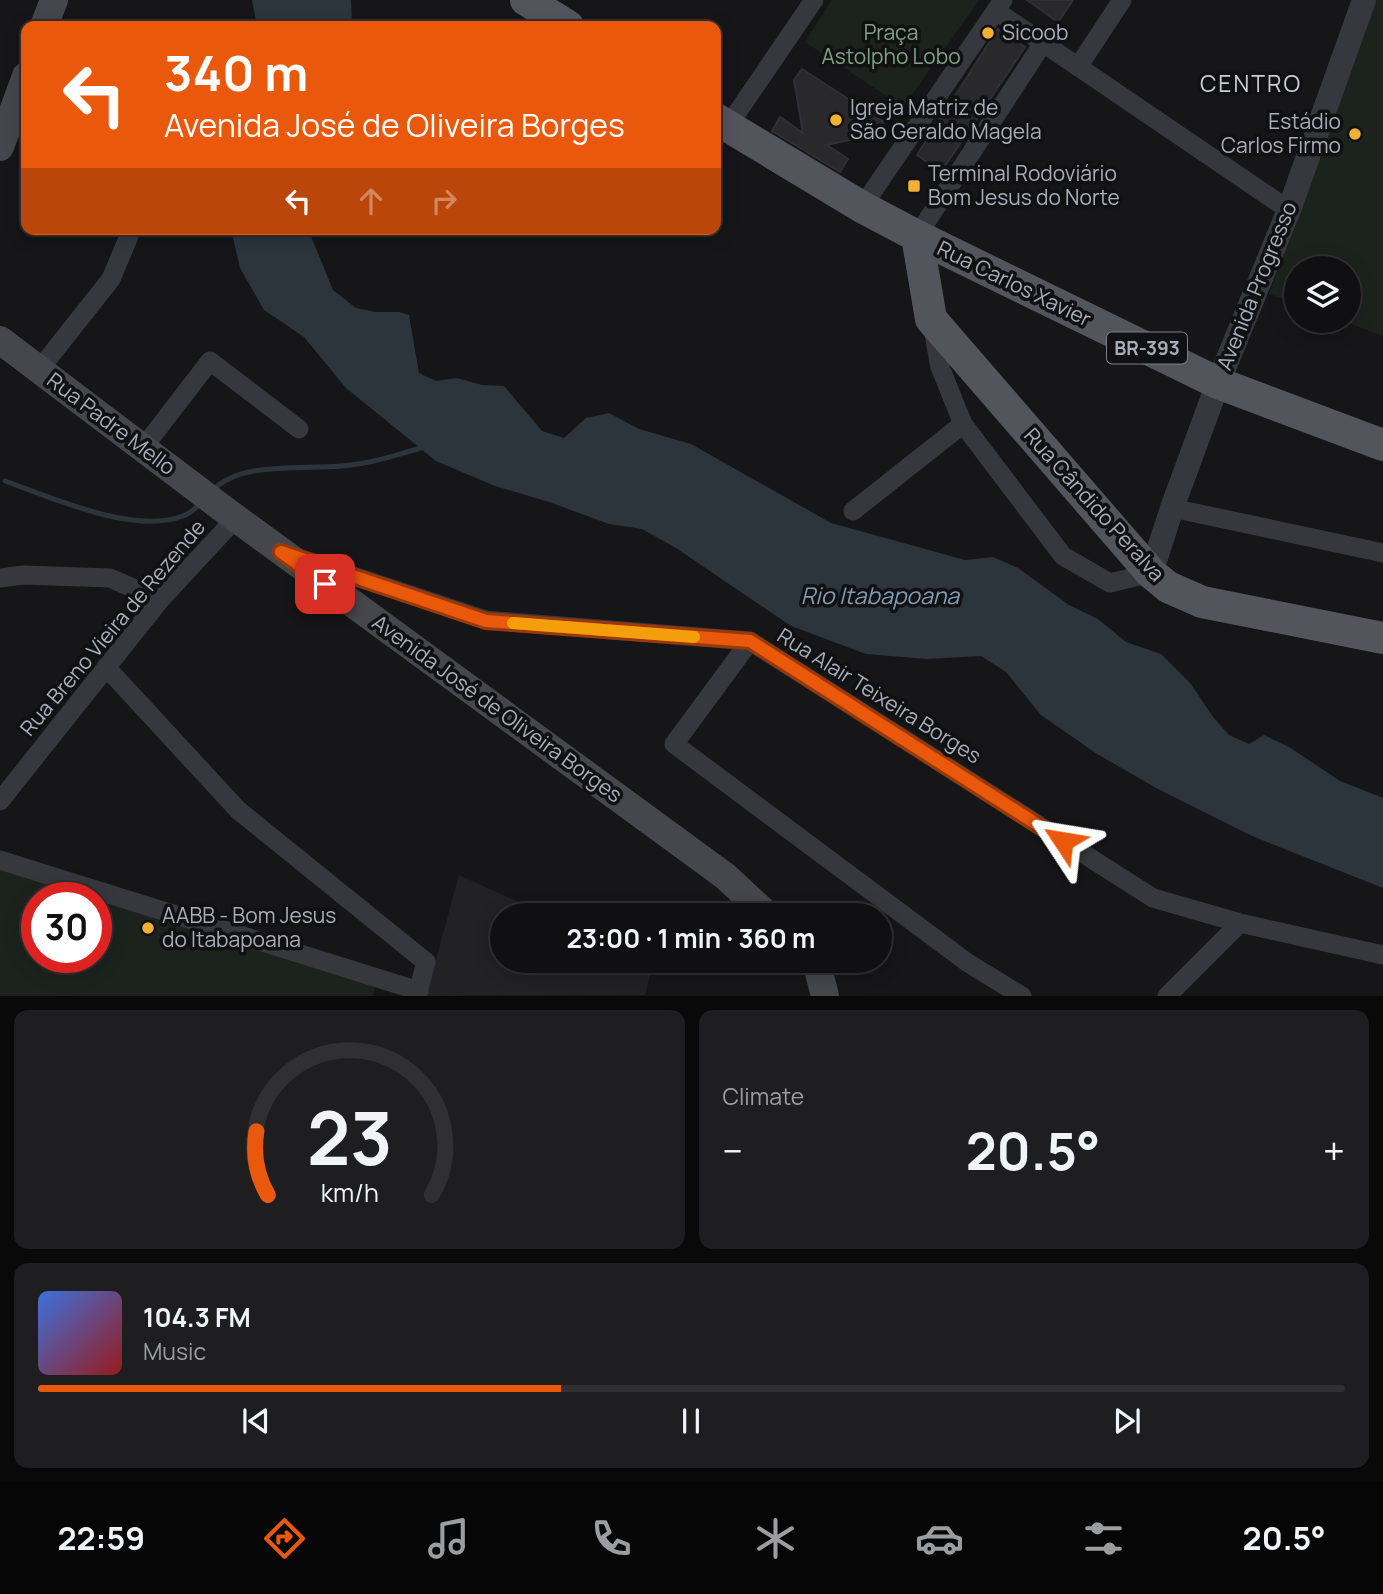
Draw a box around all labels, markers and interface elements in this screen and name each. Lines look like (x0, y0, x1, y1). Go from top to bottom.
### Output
park label: Praça Astolpho Lobo (821, 18, 961, 70)
place label: Sicoob (1002, 18, 1068, 46)
marker: Sicoob (980, 25, 996, 41)
text: 340 m (164, 39, 308, 106)
icon: left (49, 49, 140, 140)
district label: CENTRO (1200, 67, 1302, 99)
place label: Igreja Matriz de São Geraldo Magela (850, 93, 1042, 145)
text: Avenida José de Oliveira Borges (164, 103, 625, 147)
place label: Estádio Carlos Firmo (1221, 107, 1341, 159)
marker: Igreja Matriz de São Geraldo Magela (828, 112, 844, 128)
marker: Estádio Carlos Firmo (1347, 126, 1363, 142)
place label: Terminal Rodoviário Bom Jesus do Norte (928, 159, 1120, 211)
marker: Terminal Rodoviário Bom Jesus do Norte (906, 178, 922, 194)
icon: left (279, 182, 317, 220)
icon: ahead (352, 182, 390, 220)
icon: right (425, 182, 463, 220)
street label: Avenida Progresso (1209, 197, 1303, 374)
street label: Rua Carlos Xavier (933, 234, 1096, 333)
map controls (1284, 256, 1361, 333)
button: layers (1284, 256, 1361, 333)
road number: BR-393 (1107, 332, 1187, 364)
street label: Rua Padre Mello (42, 366, 181, 481)
street label: Rua Cândido Peralva (1018, 422, 1171, 587)
street label: Rua Breno Vieira de Rezende (13, 513, 211, 741)
pin (295, 554, 355, 614)
icon: arrive (306, 565, 344, 603)
water label: Rio Itabapoana (801, 579, 960, 611)
street label: Avenida José de Oliveira Borges (367, 608, 628, 808)
street label: Rua Alair Teixeira Borges (772, 621, 987, 769)
position arrow (1026, 804, 1100, 878)
speed limit sign: 30 (21, 882, 112, 973)
place label: AABB - Bom Jesus do Itabapoana (162, 901, 336, 953)
marker: AABB - Bom Jesus do Itabapoana (140, 920, 156, 936)
text: 23:00 · 1 min · 360 m (567, 920, 815, 956)
text: Climate (723, 1080, 804, 1112)
text: 23 (306, 1088, 392, 1188)
text: 20.5° (966, 1115, 1100, 1186)
text: − (723, 1124, 743, 1176)
text: + (1323, 1124, 1345, 1176)
text: km/h (320, 1175, 378, 1210)
text: 104.3 FM (143, 1299, 251, 1335)
text: Music (143, 1335, 206, 1367)
icon: previous (237, 1402, 275, 1440)
icon: pause (672, 1402, 710, 1440)
icon: next (1108, 1402, 1146, 1440)
icon: directions (260, 1514, 309, 1563)
icon: music (424, 1514, 473, 1563)
icon: phone (587, 1514, 636, 1563)
icon: climate (751, 1514, 800, 1563)
icon: car (915, 1514, 964, 1563)
icon: filters (1079, 1514, 1128, 1563)
text: 22:59 (57, 1516, 145, 1560)
text: 20.5° (1243, 1516, 1326, 1560)

